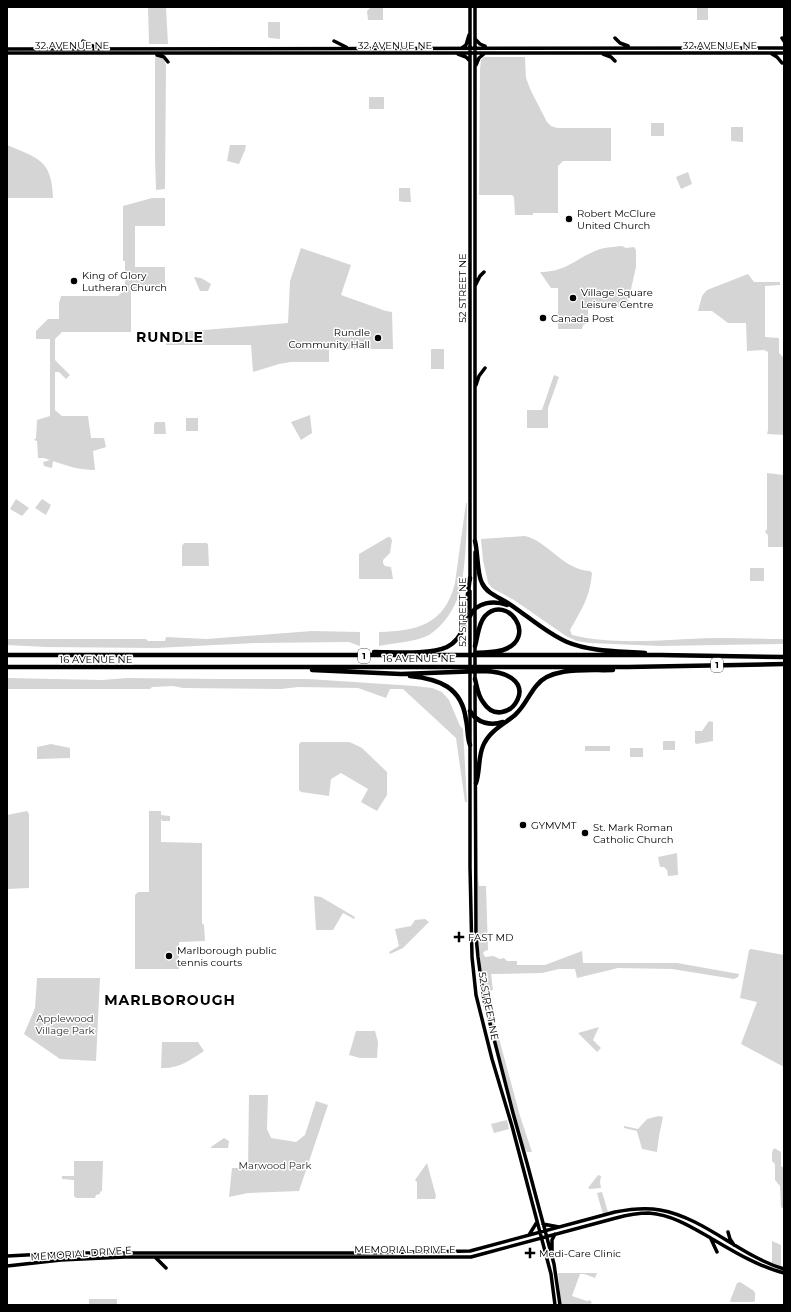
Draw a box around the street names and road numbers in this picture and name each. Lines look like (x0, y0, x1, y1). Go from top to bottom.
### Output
street label: 32 AVENUE NE (35, 39, 110, 52)
street label: 32 AVENUE NE (358, 39, 433, 52)
street label: 32 AVENUE NE (683, 39, 758, 52)
street label: 52 STREET NE (456, 253, 469, 323)
street label: 52 STREET NE (456, 577, 469, 647)
road number: 1 (358, 649, 370, 663)
street label: 16 AVENUE NE (383, 652, 456, 665)
street label: 16 AVENUE NE (60, 653, 133, 666)
road number: 1 (711, 658, 723, 672)
street label: 52 STREET NE (475, 971, 502, 1042)
street label: MEMORIAL DRIVE E (30, 1243, 132, 1264)
street label: MEMORIAL DRIVE E (354, 1243, 456, 1256)

